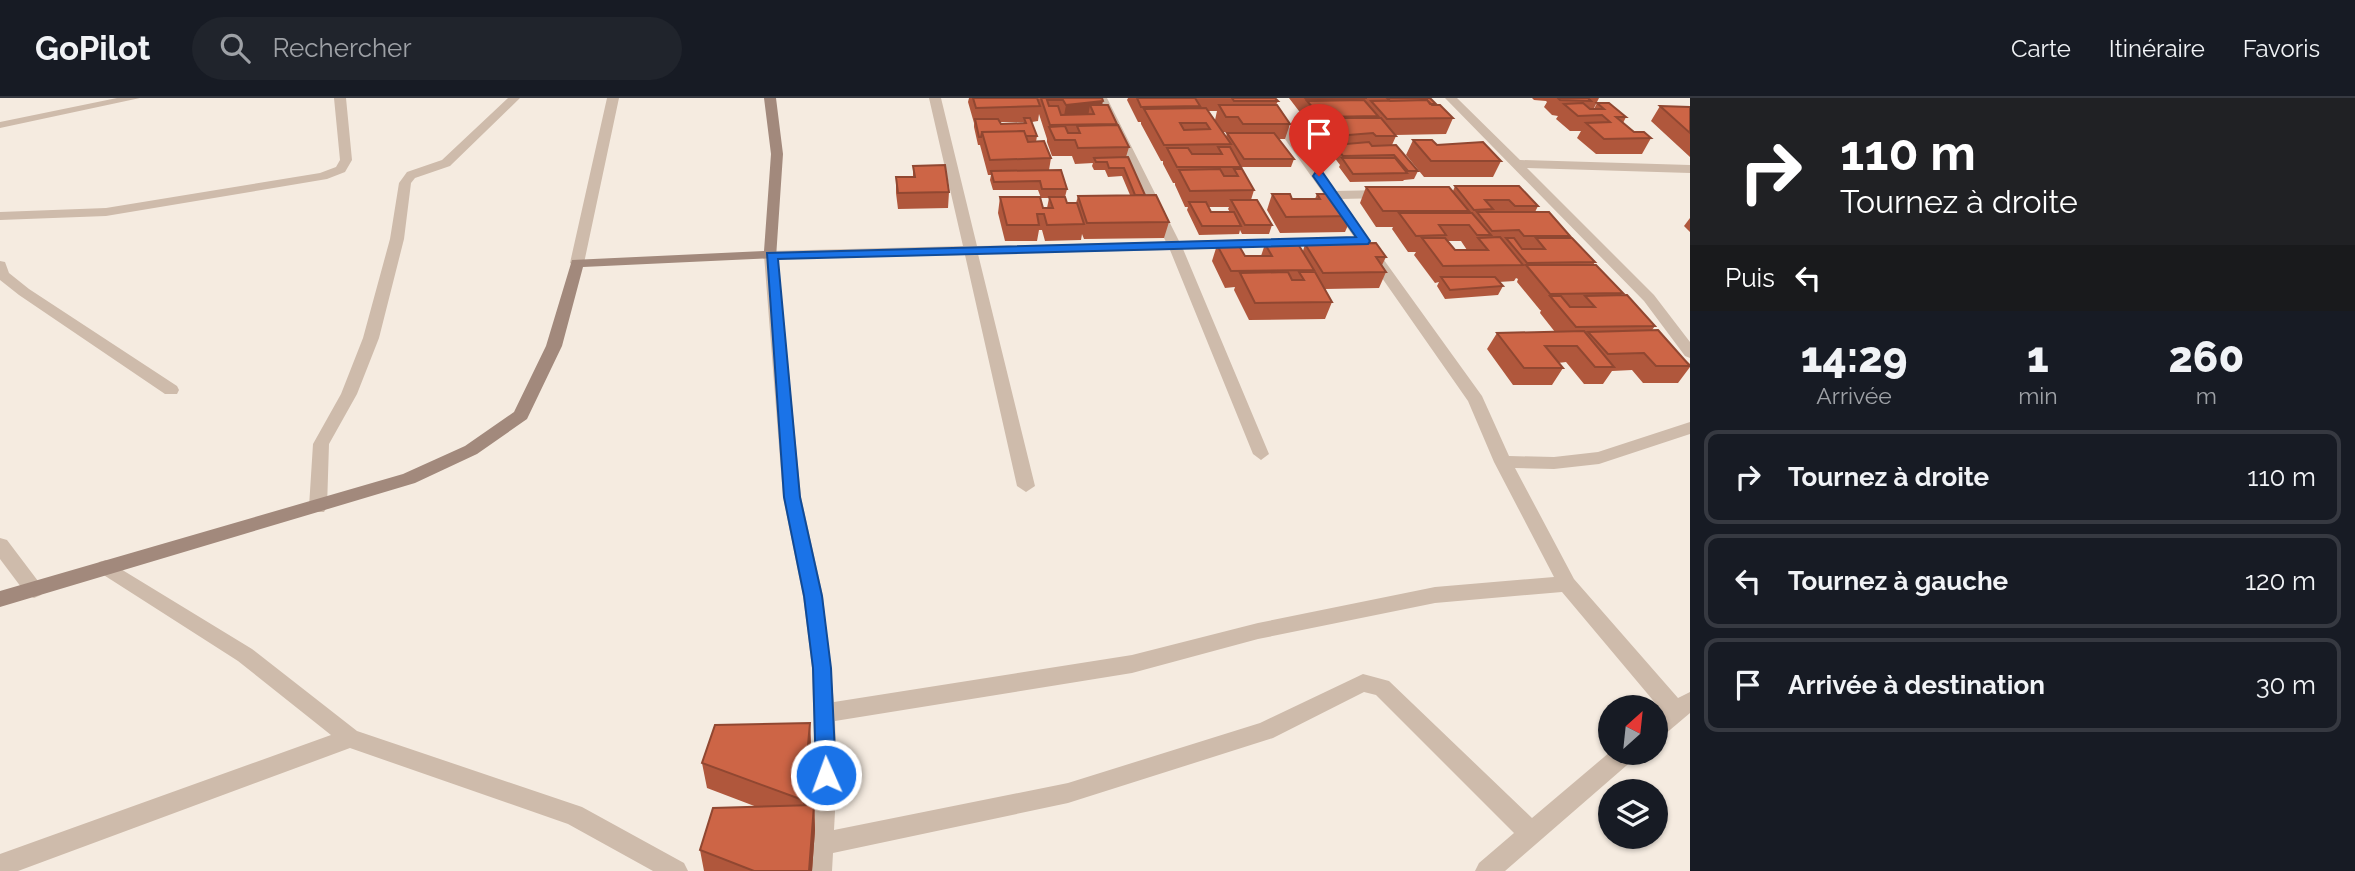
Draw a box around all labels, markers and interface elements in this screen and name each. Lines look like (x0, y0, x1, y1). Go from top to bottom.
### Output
search box (192, 17, 682, 80)
text: GoPilot (35, 29, 150, 68)
icon: search (216, 29, 254, 67)
text: Rechercher (272, 33, 412, 63)
text: Carte (2011, 34, 2071, 63)
text: Itinéraire (2109, 34, 2205, 63)
text: Favoris (2243, 34, 2320, 63)
pin (1289, 104, 1349, 176)
icon: arrive (1300, 115, 1338, 153)
text: 110 m (1840, 124, 1976, 181)
icon: right (1725, 126, 1816, 217)
text: Tournez à droite (1840, 183, 2078, 220)
icon: left (1789, 259, 1827, 297)
text: Puis (1725, 263, 1775, 293)
text: 14:29 (1801, 333, 1907, 382)
text: 1 (2027, 333, 2049, 382)
text: 260 (2169, 333, 2244, 382)
text: Arrivée (1816, 382, 1892, 409)
text: min (2018, 382, 2058, 409)
text: m (2196, 382, 2217, 409)
icon: right (1729, 458, 1767, 496)
text: Tournez à droite (1788, 462, 1989, 492)
text: 110 m (2247, 462, 2316, 492)
icon: left (1729, 562, 1767, 600)
text: Tournez à gauche (1788, 566, 2008, 596)
text: 120 m (2245, 566, 2316, 596)
icon: arrive (1729, 666, 1767, 704)
text: Arrivée à destination (1788, 670, 2045, 700)
text: 30 m (2256, 670, 2316, 700)
north arrow (1598, 695, 1668, 765)
map controls (1598, 695, 1668, 849)
position arrow (789, 738, 863, 812)
button: layers (1598, 779, 1668, 849)

